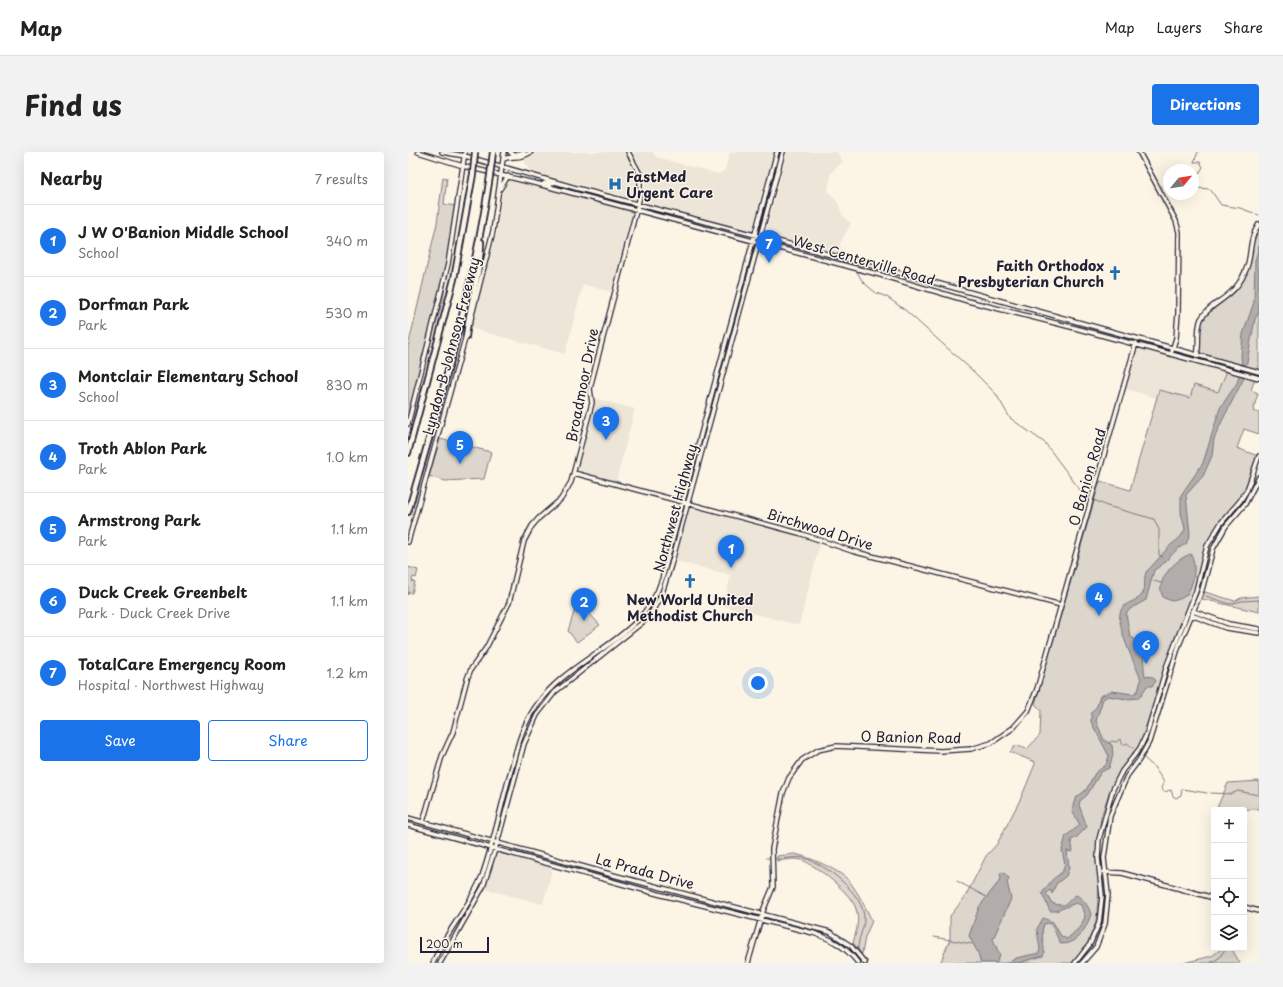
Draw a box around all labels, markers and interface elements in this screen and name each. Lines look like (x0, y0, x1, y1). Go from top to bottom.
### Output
text: Map (20, 14, 62, 42)
text: Map (1105, 17, 1135, 38)
text: Layers (1157, 17, 1202, 38)
text: Share (1224, 17, 1263, 38)
text: Find us (24, 83, 122, 126)
button: Directions (1152, 84, 1259, 125)
north arrow (1163, 164, 1199, 200)
text: Nearby (40, 165, 102, 191)
place label: FastMed Urgent Care (626, 166, 714, 203)
text: 7 results (315, 169, 368, 188)
hospital icon: FastMed Urgent Care (607, 176, 623, 192)
text: J W O'Banion Middle School (78, 220, 289, 243)
pin: 7 (756, 230, 782, 263)
street label: West Centerville Road (790, 230, 938, 290)
text: 1 (50, 231, 56, 250)
text: 340 m (325, 231, 368, 250)
text: School (78, 243, 119, 262)
street label: Lyndon B Johnson Freeway (417, 255, 485, 437)
place label: Faith Orthodox Presbyterian Church (958, 255, 1104, 292)
church icon: Faith Orthodox Presbyterian Church (1107, 265, 1123, 281)
text: Dorfman Park (78, 292, 189, 315)
text: 2 (48, 303, 58, 322)
text: 530 m (325, 303, 368, 322)
text: Park (78, 315, 107, 334)
street label: Broadmoor Drive (561, 326, 603, 444)
text: Montclair Elementary School (78, 364, 298, 387)
text: 3 (49, 375, 57, 394)
text: 830 m (326, 375, 368, 394)
text: School (78, 387, 119, 406)
pin: 3 (593, 407, 619, 440)
street label: O Banion Road (1063, 426, 1111, 528)
pin: 5 (447, 431, 473, 464)
text: Troth Ablon Park (78, 436, 207, 459)
street label: Northwest Highway (648, 441, 702, 575)
text: 4 (49, 447, 57, 466)
text: 1.0 km (327, 447, 368, 466)
text: Park (78, 459, 107, 478)
street label: Birchwood Drive (764, 503, 876, 555)
text: Armstrong Park (78, 508, 201, 531)
text: 5 (49, 519, 57, 538)
text: 1.1 km (331, 519, 368, 538)
text: Park (78, 531, 107, 550)
pin: 1 (718, 535, 744, 568)
church icon: New World United Methodist Church (682, 573, 698, 589)
text: Duck Creek Greenbelt (78, 580, 247, 603)
pin: 4 (1086, 583, 1112, 616)
pin: 2 (571, 588, 597, 621)
place label: New World United Methodist Church (627, 589, 754, 626)
text: 6 (48, 591, 58, 610)
text: 1.1 km (331, 591, 368, 610)
text: Park · Duck Creek Drive (78, 603, 230, 622)
pin: 6 (1133, 631, 1159, 664)
text: TotalCare Emergency Room (78, 652, 286, 675)
text: 7 (49, 663, 57, 682)
text: 1.2 km (327, 663, 368, 682)
your location (748, 673, 768, 693)
text: Hospital · Northwest Highway (78, 675, 264, 694)
button: Save (40, 720, 200, 761)
button: Share (208, 720, 368, 761)
street label: O Banion Road (860, 726, 962, 748)
map controls (1211, 807, 1247, 951)
button: + (1211, 807, 1247, 843)
button: − (1211, 843, 1247, 879)
street label: La Prada Drive (593, 848, 697, 894)
button: locate (1211, 879, 1247, 915)
button: layers (1211, 915, 1247, 951)
scale bar (420, 935, 489, 954)
text: 200 m (426, 935, 463, 952)

